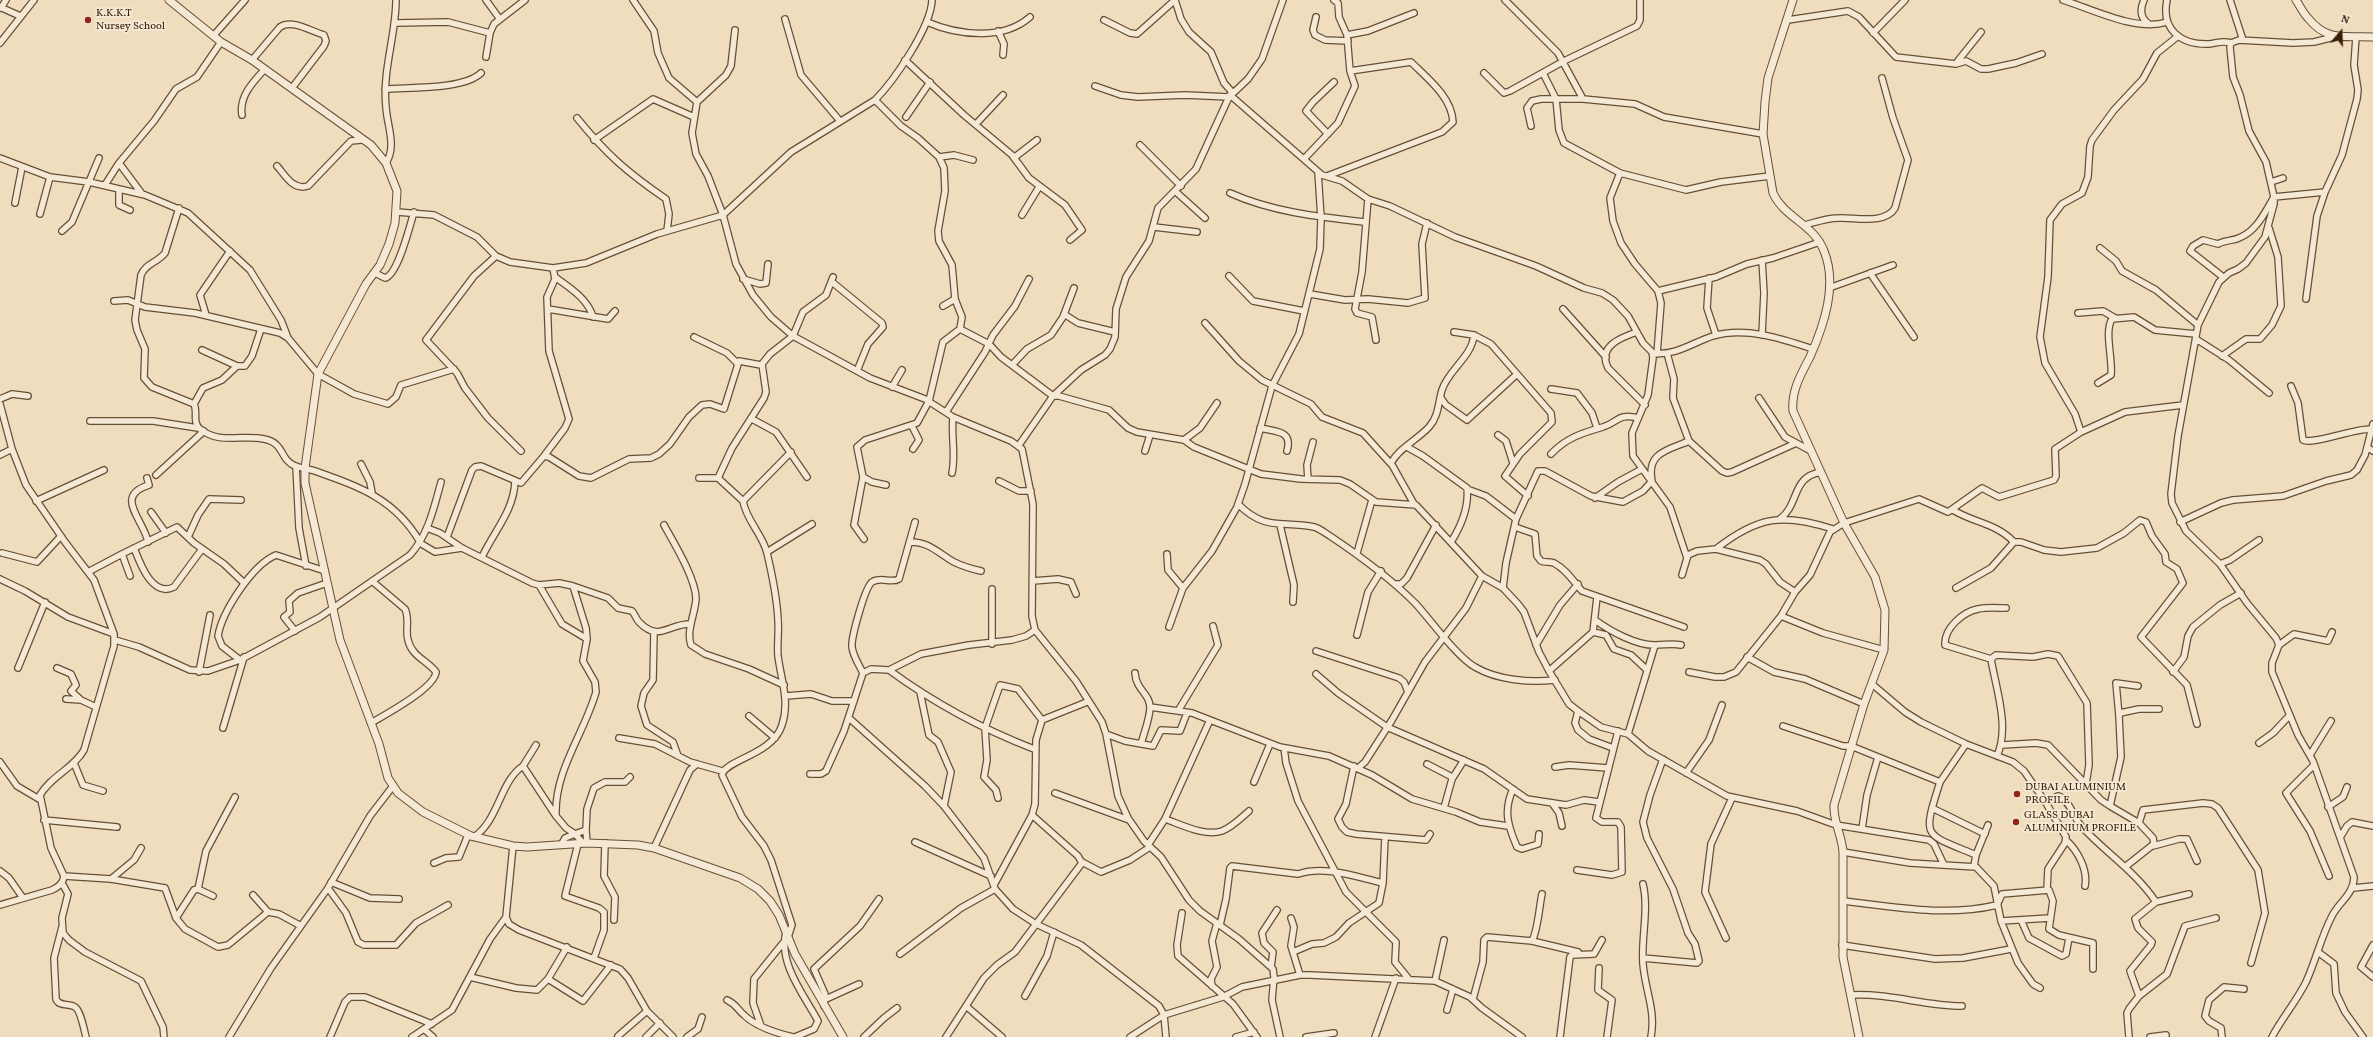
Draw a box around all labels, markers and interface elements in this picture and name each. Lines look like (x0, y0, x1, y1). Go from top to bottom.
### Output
place label: K.K.K.T Nursey School (96, 7, 165, 33)
north arrow (2321, 12, 2361, 52)
text: N (2339, 12, 2351, 29)
marker: K.K.K.T Nursey School (83, 15, 93, 25)
place label: DUBAI ALUMINIUM PROFILE (2025, 781, 2126, 807)
marker: DUBAI ALUMINIUM PROFILE (2012, 789, 2022, 799)
place label: GLASS DUBAI ALUMINIUM PROFILE (2024, 809, 2136, 835)
marker: GLASS DUBAI ALUMINIUM PROFILE (2011, 817, 2021, 827)

